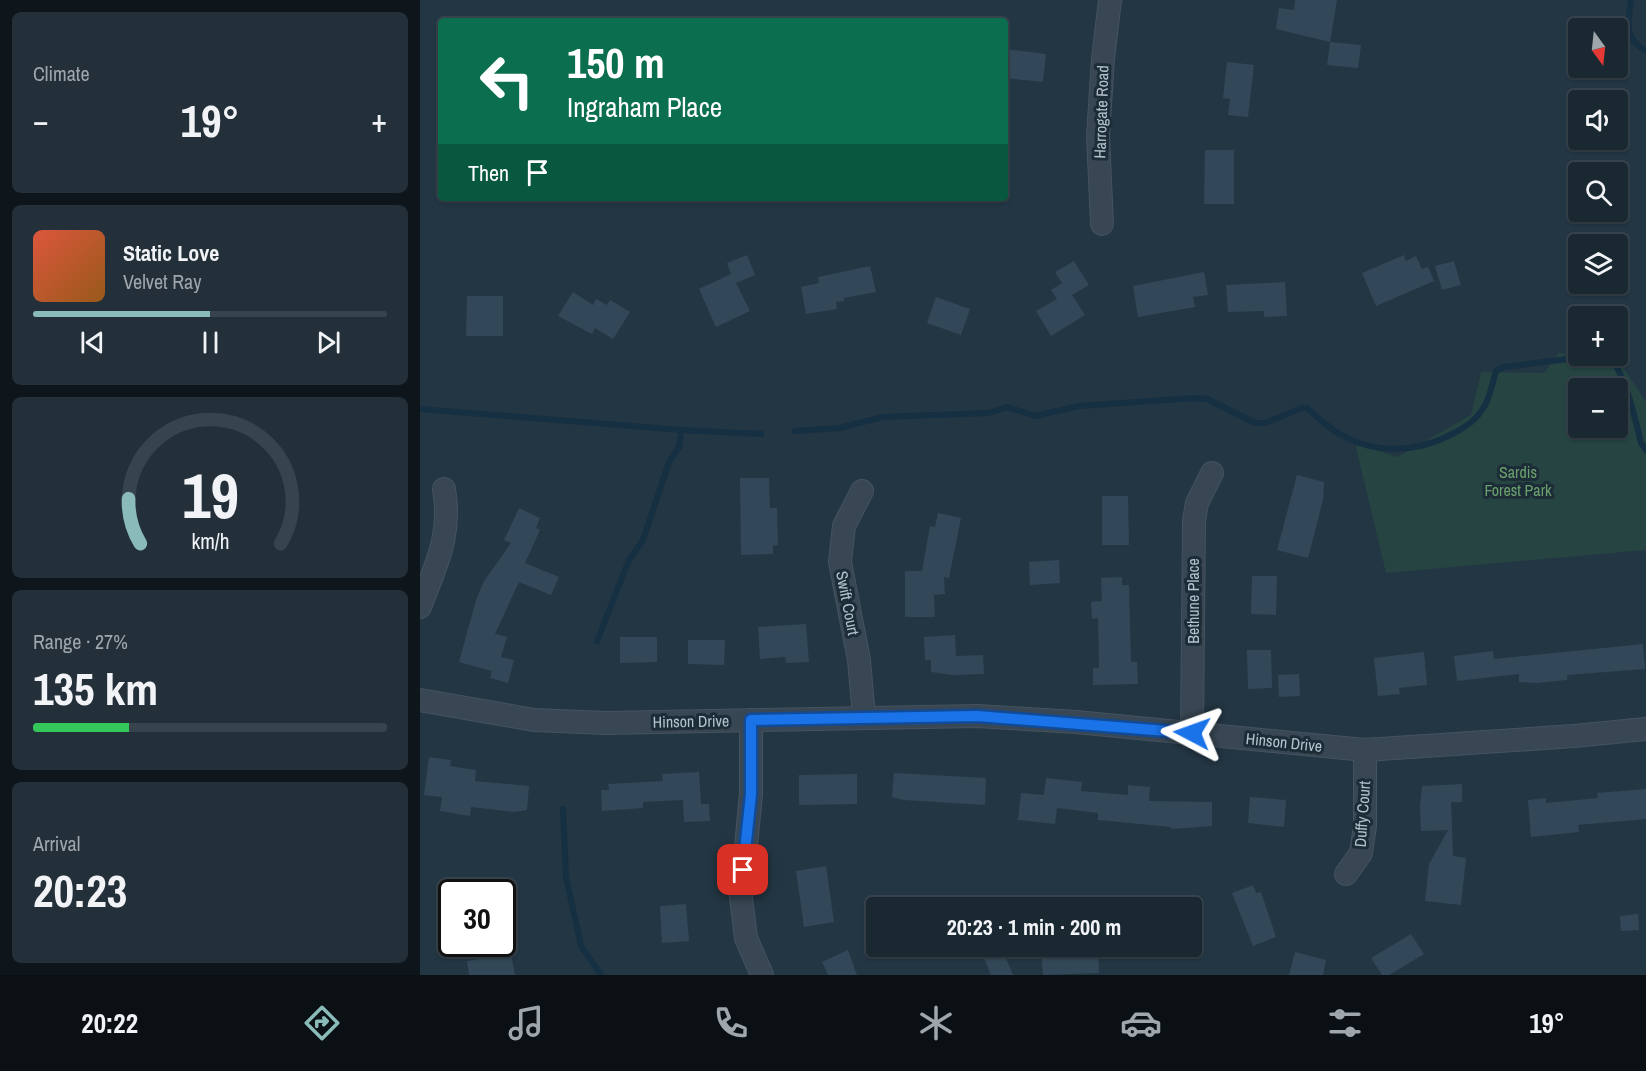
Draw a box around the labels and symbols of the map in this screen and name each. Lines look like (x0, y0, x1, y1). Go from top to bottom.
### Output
north arrow (1568, 18, 1628, 78)
street label: Harrogate Road (1088, 65, 1114, 159)
park label: Sardis Forest Park (1484, 461, 1552, 501)
street label: Bethune Place (1182, 558, 1204, 644)
street label: Swift Court (831, 569, 865, 637)
position arrow (1160, 701, 1224, 765)
street label: Hinson Drive (653, 709, 729, 733)
street label: Hinson Drive (1245, 727, 1323, 757)
street label: Duffy Court (1349, 780, 1375, 848)
pin (717, 844, 768, 895)
speed limit sign: 30 (438, 879, 516, 957)

